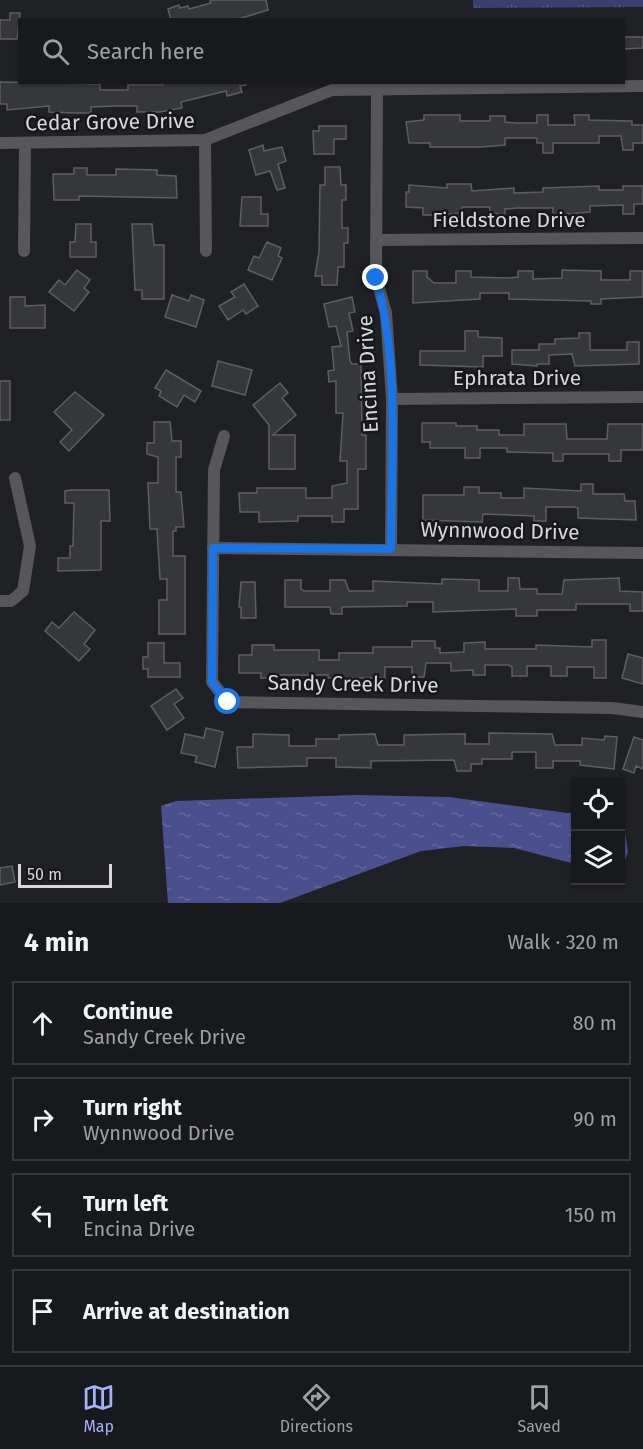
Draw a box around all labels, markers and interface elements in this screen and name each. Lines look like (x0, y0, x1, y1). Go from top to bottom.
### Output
search box (18, 18, 625, 84)
icon: search (39, 35, 72, 68)
text: Search here (87, 38, 205, 65)
street label: Cedar Grove Drive (25, 108, 195, 136)
street label: Fieldstone Drive (432, 207, 586, 233)
route end (362, 264, 388, 290)
street label: Encina Drive (352, 314, 384, 434)
street label: Ephrata Drive (453, 365, 581, 391)
street label: Wynnwood Drive (420, 517, 580, 545)
street label: Sandy Creek Drive (267, 670, 439, 698)
route start (214, 688, 240, 714)
map controls (571, 777, 625, 885)
button: locate (571, 777, 625, 831)
button: layers (571, 831, 625, 885)
scale bar (18, 861, 112, 888)
text: 50 m (27, 865, 62, 884)
text: 4 min (24, 927, 89, 958)
text: Walk · 320 m (508, 930, 619, 954)
text: Continue (83, 998, 173, 1025)
icon: ahead (26, 1007, 59, 1040)
text: 80 m (572, 1011, 617, 1035)
text: Sandy Creek Drive (83, 1025, 246, 1049)
text: Turn right (83, 1094, 182, 1121)
icon: right (26, 1103, 59, 1136)
text: 90 m (573, 1107, 617, 1131)
text: Wynnwood Drive (83, 1121, 235, 1145)
text: Turn left (83, 1190, 168, 1217)
icon: left (26, 1199, 59, 1232)
text: 150 m (565, 1203, 617, 1227)
text: Encina Drive (83, 1217, 195, 1241)
icon: arrive (26, 1295, 59, 1328)
text: Arrive at destination (83, 1298, 290, 1325)
tab: Map (82, 1381, 115, 1436)
tab: Directions (280, 1381, 353, 1436)
tab: Saved (517, 1381, 561, 1436)

